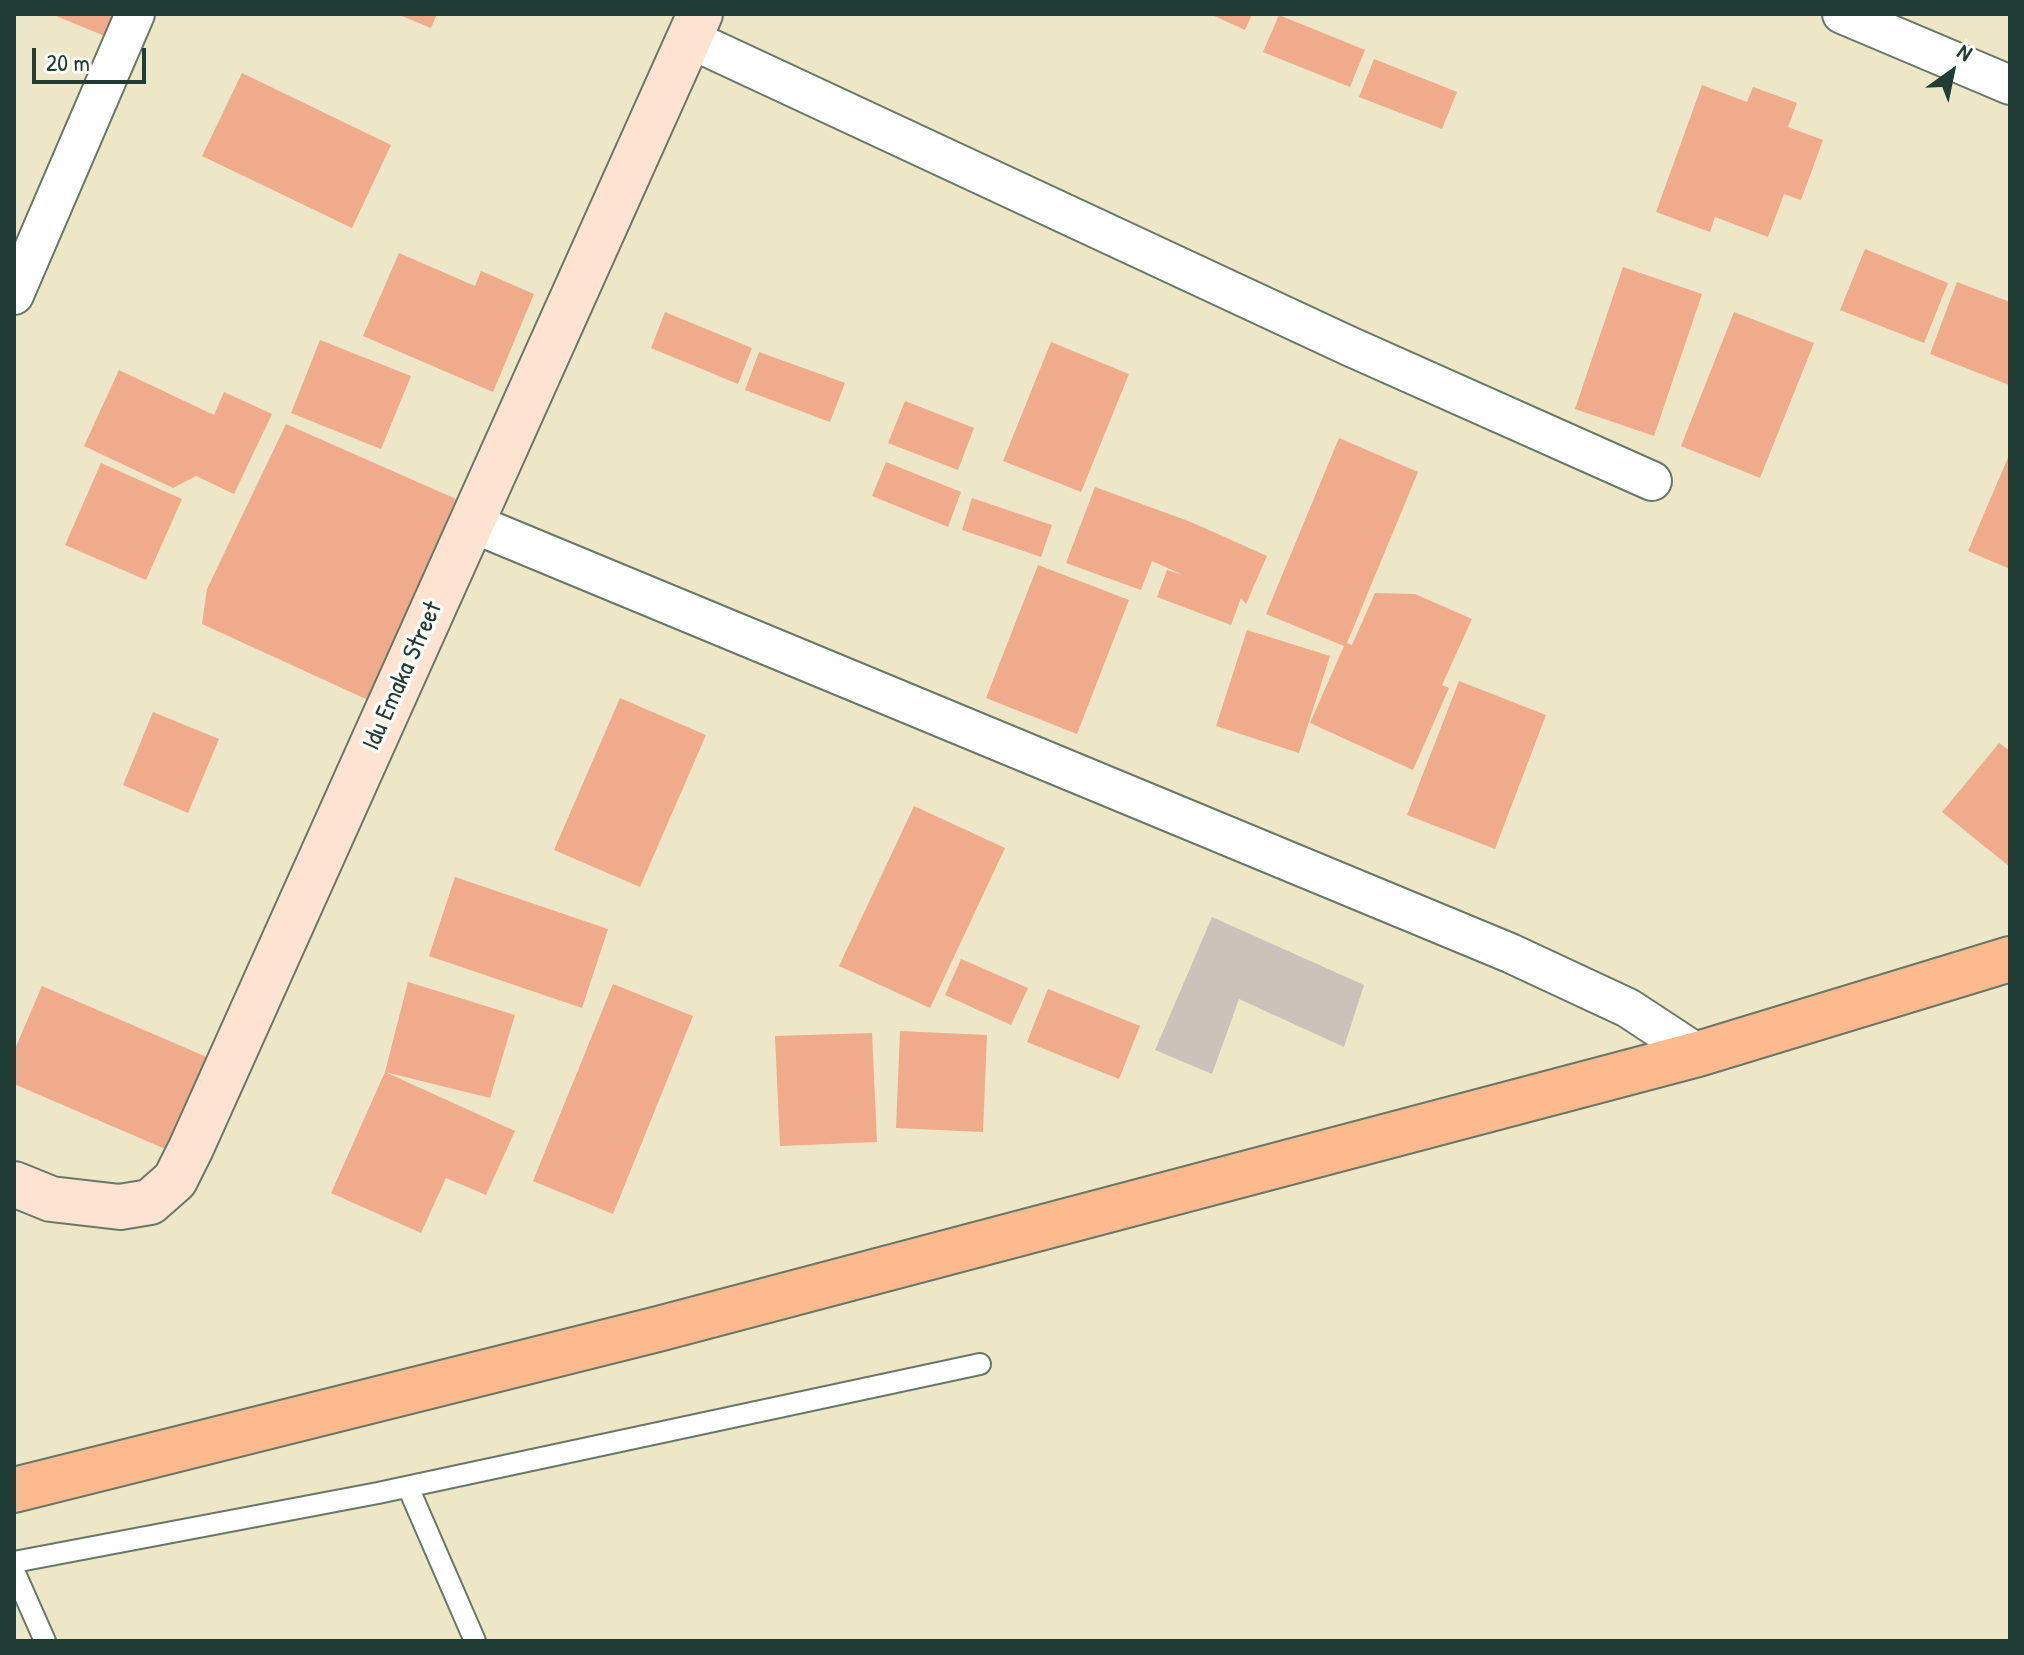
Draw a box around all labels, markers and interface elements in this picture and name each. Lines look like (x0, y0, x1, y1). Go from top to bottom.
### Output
scale bar (36, 32, 150, 82)
north arrow (1912, 32, 1992, 112)
text: N (1952, 36, 1978, 68)
text: 20 m (46, 46, 90, 78)
street label: Idu Emaka Street (356, 597, 450, 755)

